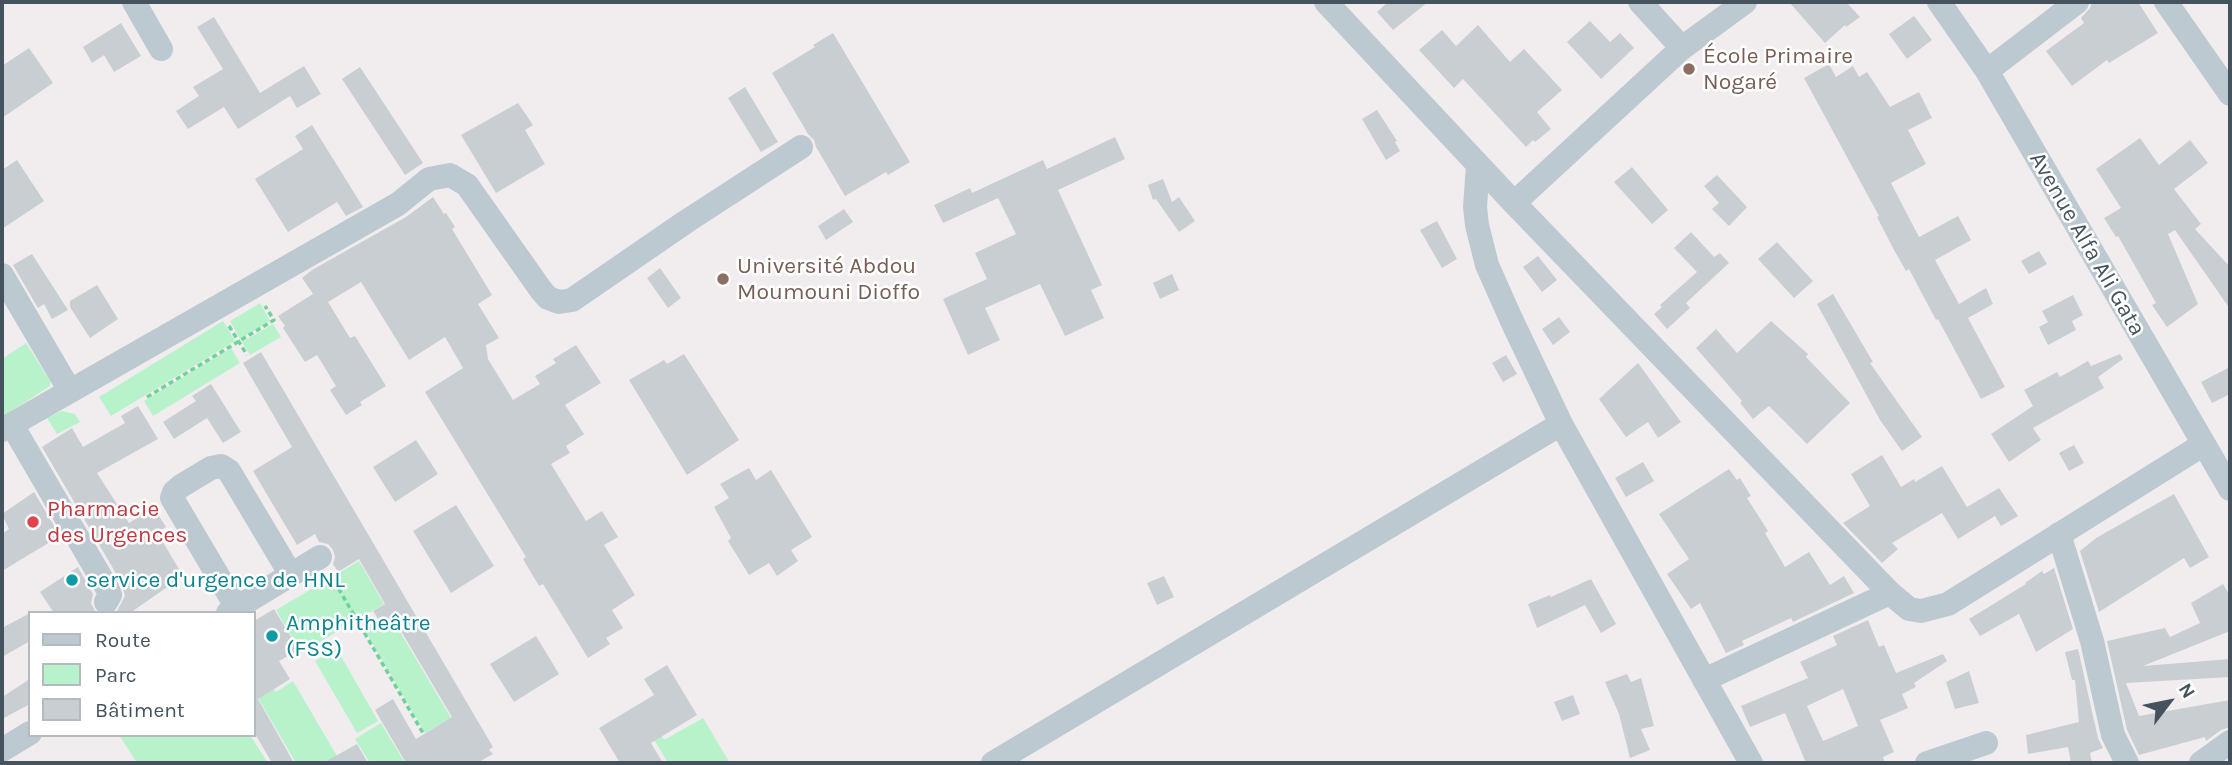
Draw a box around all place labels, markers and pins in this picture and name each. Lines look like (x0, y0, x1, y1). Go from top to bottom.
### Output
place label: École Primaire Nogaré (1703, 42, 1853, 96)
marker: École Primaire Nogaré (1681, 61, 1697, 77)
place label: Université Abdou Moumouni Dioffo (737, 252, 920, 306)
marker: Université Abdou Moumouni Dioffo (715, 271, 731, 287)
place label: Pharmacie des Urgences (47, 495, 187, 549)
marker: Pharmacie des Urgences (25, 514, 41, 530)
place label: service d'urgence de HNL (86, 566, 345, 594)
marker: service d'urgence de HNL (64, 572, 80, 588)
place label: Amphitheâtre (FSS) (286, 609, 431, 663)
marker: Amphitheâtre (FSS) (264, 628, 280, 644)

